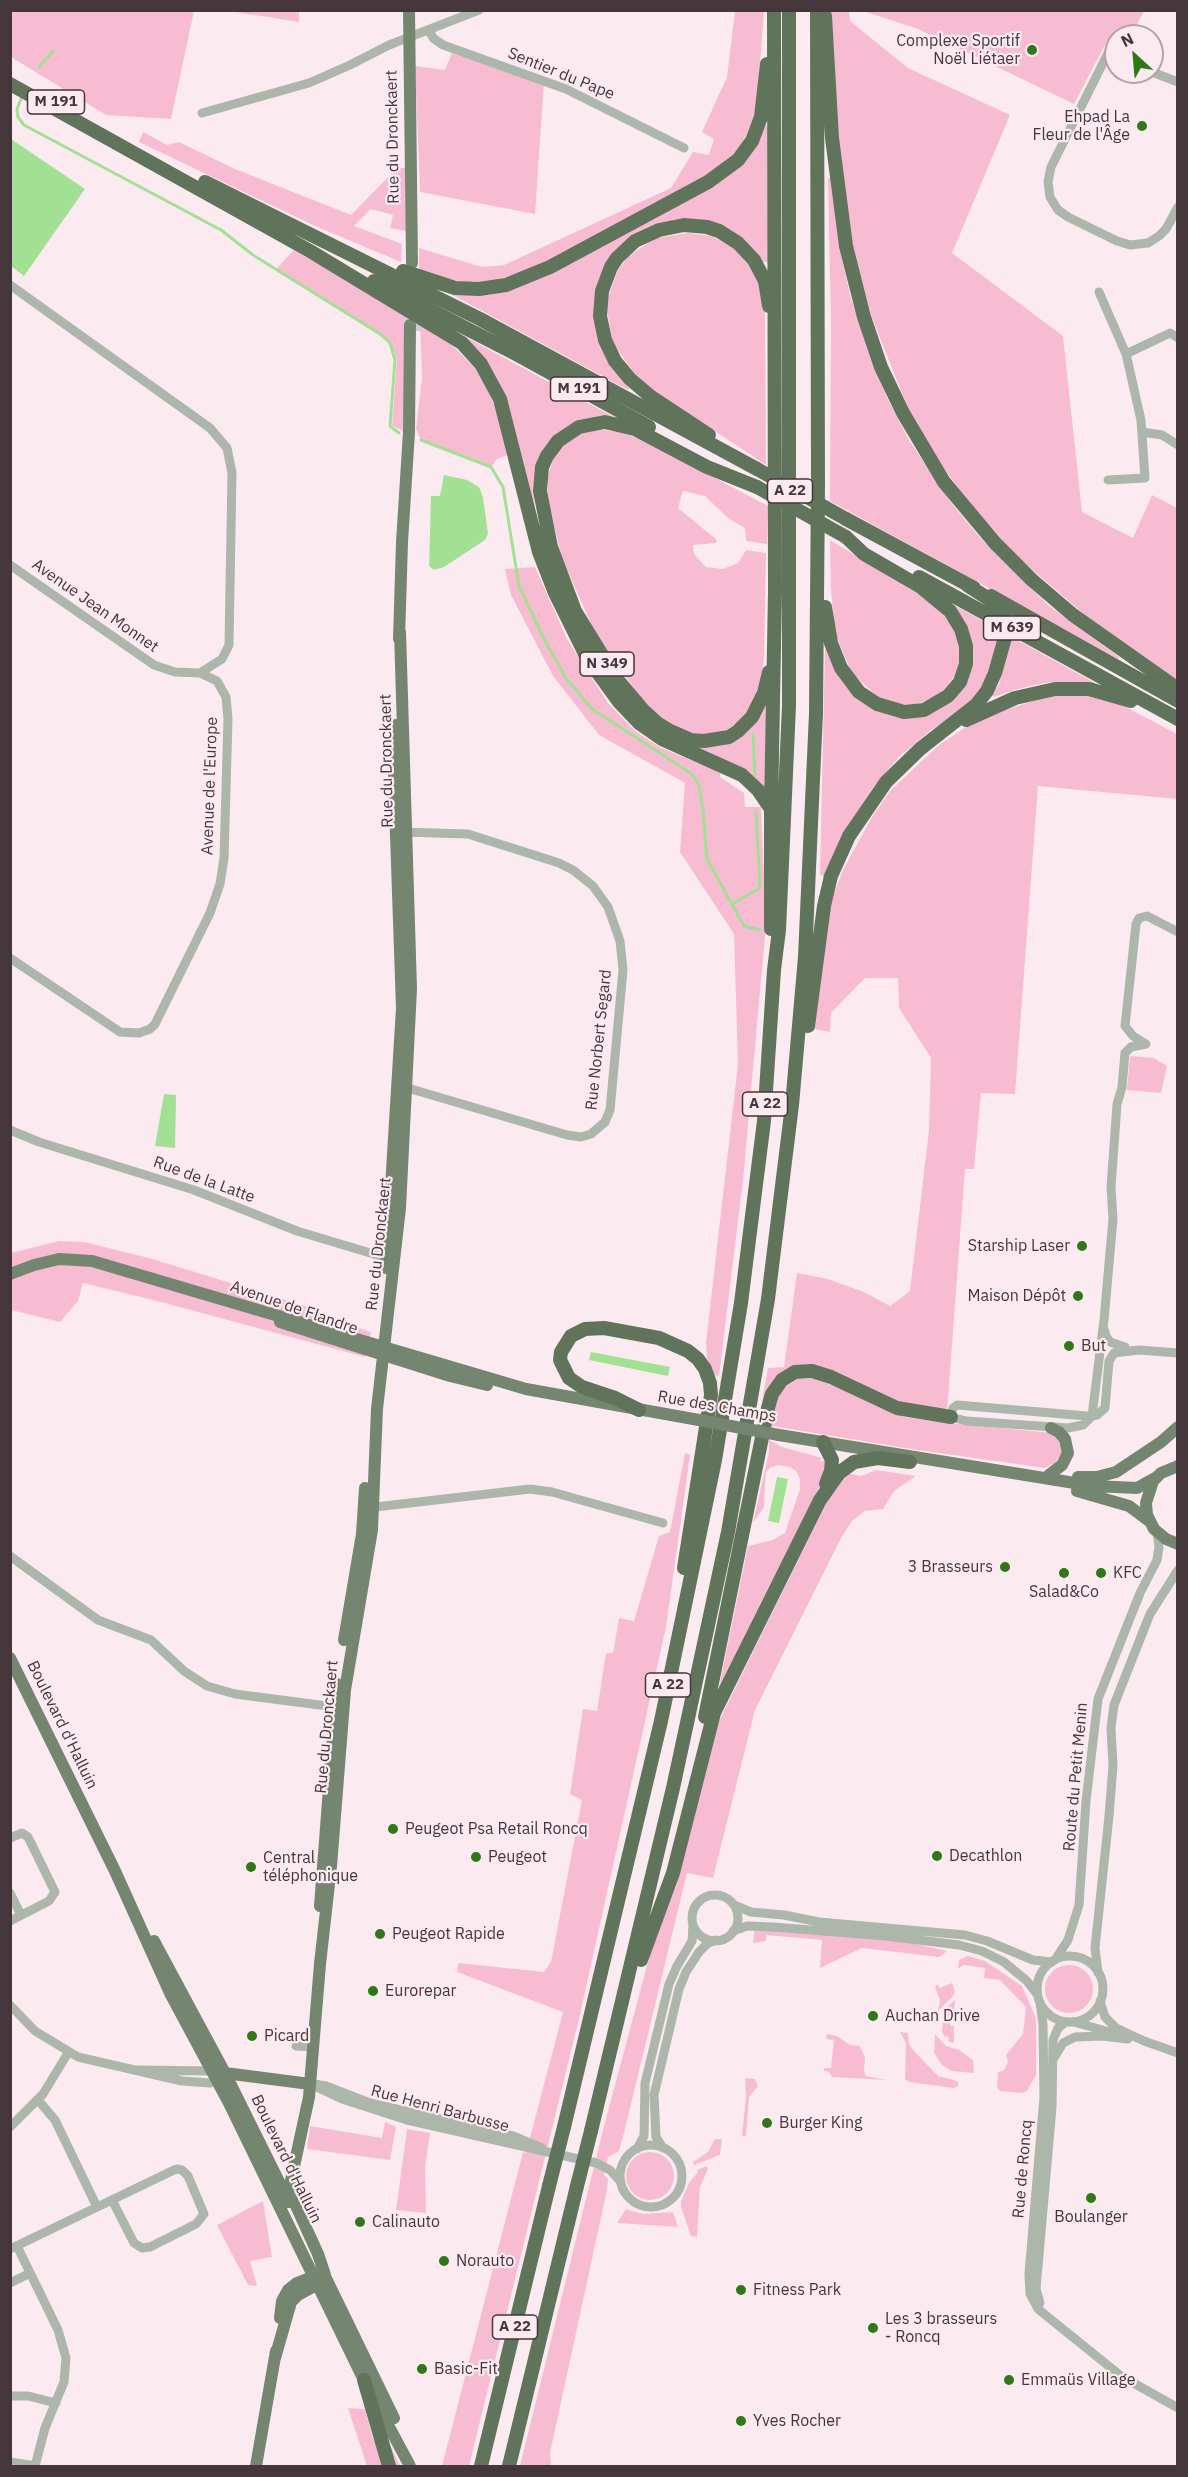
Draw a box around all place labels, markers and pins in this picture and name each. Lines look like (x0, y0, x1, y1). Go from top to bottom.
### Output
place label: Complexe Sportif Noël Liétaer (896, 31, 1020, 69)
marker: Complexe Sportif Noël Liétaer (1025, 43, 1039, 57)
place label: Ehpad La Fleur de l'Âge (1033, 107, 1130, 145)
marker: Ehpad La Fleur de l'Âge (1135, 119, 1149, 133)
place label: Starship Laser (968, 1236, 1070, 1256)
marker: Starship Laser (1075, 1239, 1089, 1253)
place label: Maison Dépôt (967, 1286, 1066, 1306)
marker: Maison Dépôt (1071, 1289, 1085, 1303)
place label: But (1081, 1336, 1106, 1356)
marker: But (1062, 1339, 1076, 1353)
place label: 3 Brasseurs (908, 1557, 993, 1577)
marker: 3 Brasseurs (998, 1560, 1012, 1574)
place label: KFC (1113, 1563, 1142, 1583)
marker: Salad&Co (1057, 1566, 1071, 1580)
marker: KFC (1094, 1566, 1108, 1580)
place label: Salad&Co (1029, 1582, 1099, 1602)
place label: Peugeot Psa Retail Roncq (405, 1819, 588, 1839)
marker: Peugeot Psa Retail Roncq (386, 1822, 400, 1836)
place label: Decathlon (949, 1846, 1022, 1866)
place label: Peugeot (488, 1847, 547, 1867)
place label: Central téléphonique (263, 1848, 358, 1886)
marker: Decathlon (930, 1849, 944, 1863)
marker: Peugeot (469, 1850, 483, 1864)
marker: Central téléphonique (244, 1860, 258, 1874)
place label: Peugeot Rapide (392, 1924, 505, 1944)
marker: Peugeot Rapide (373, 1927, 387, 1941)
place label: Eurorepar (385, 1981, 456, 2001)
marker: Eurorepar (366, 1984, 380, 1998)
place label: Auchan Drive (885, 2006, 980, 2026)
marker: Auchan Drive (866, 2009, 880, 2023)
place label: Picard (264, 2026, 309, 2046)
marker: Picard (245, 2029, 259, 2043)
place label: Burger King (779, 2113, 863, 2133)
marker: Burger King (760, 2116, 774, 2130)
marker: Boulanger (1084, 2191, 1098, 2205)
place label: Boulanger (1054, 2207, 1128, 2227)
place label: Calinauto (372, 2212, 440, 2232)
marker: Calinauto (353, 2215, 367, 2229)
place label: Norauto (456, 2251, 514, 2271)
marker: Norauto (437, 2254, 451, 2268)
place label: Fitness Park (753, 2280, 841, 2300)
marker: Fitness Park (734, 2283, 748, 2297)
place label: Les 3 brasseurs - Roncq (885, 2309, 997, 2347)
marker: Les 3 brasseurs - Roncq (866, 2321, 880, 2335)
place label: Basic-Fit (434, 2359, 498, 2379)
marker: Basic-Fit (415, 2362, 429, 2376)
place label: Emmaüs Village (1021, 2370, 1136, 2390)
marker: Emmaüs Village (1002, 2373, 1016, 2387)
place label: Yves Rocher (753, 2411, 841, 2431)
marker: Yves Rocher (734, 2414, 748, 2428)

